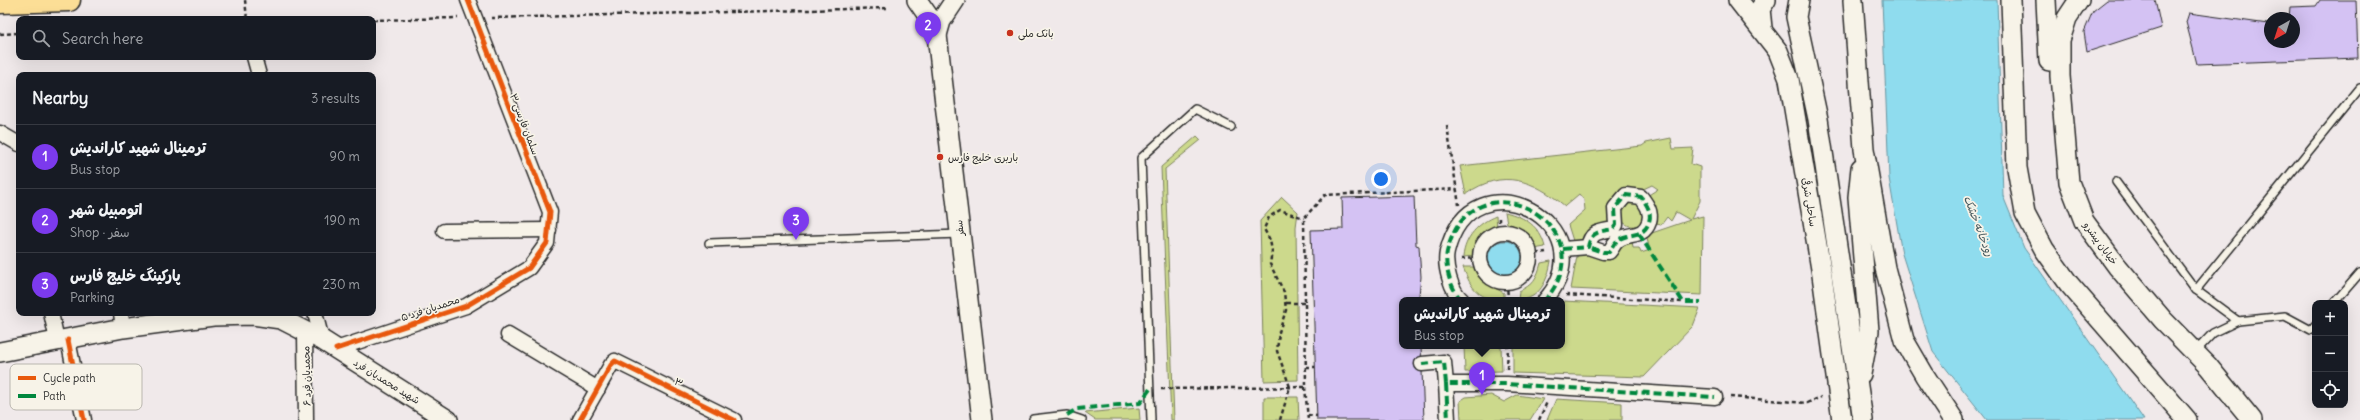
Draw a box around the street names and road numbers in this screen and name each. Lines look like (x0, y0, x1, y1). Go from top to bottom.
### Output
street label: ۳ سلمان فارسی (506, 92, 542, 157)
street label: ساحلی شرقی (1798, 177, 1820, 228)
street label: خیابان پیشرو (2080, 218, 2121, 267)
street label: سفر (952, 219, 967, 238)
street label: ۵ محمدیان فرد (399, 293, 461, 324)
street label: ۶ محمدیان فرد (299, 346, 314, 406)
street label: شهید محمدیان فرد (351, 356, 422, 407)
street label: ۳ (672, 375, 685, 390)

